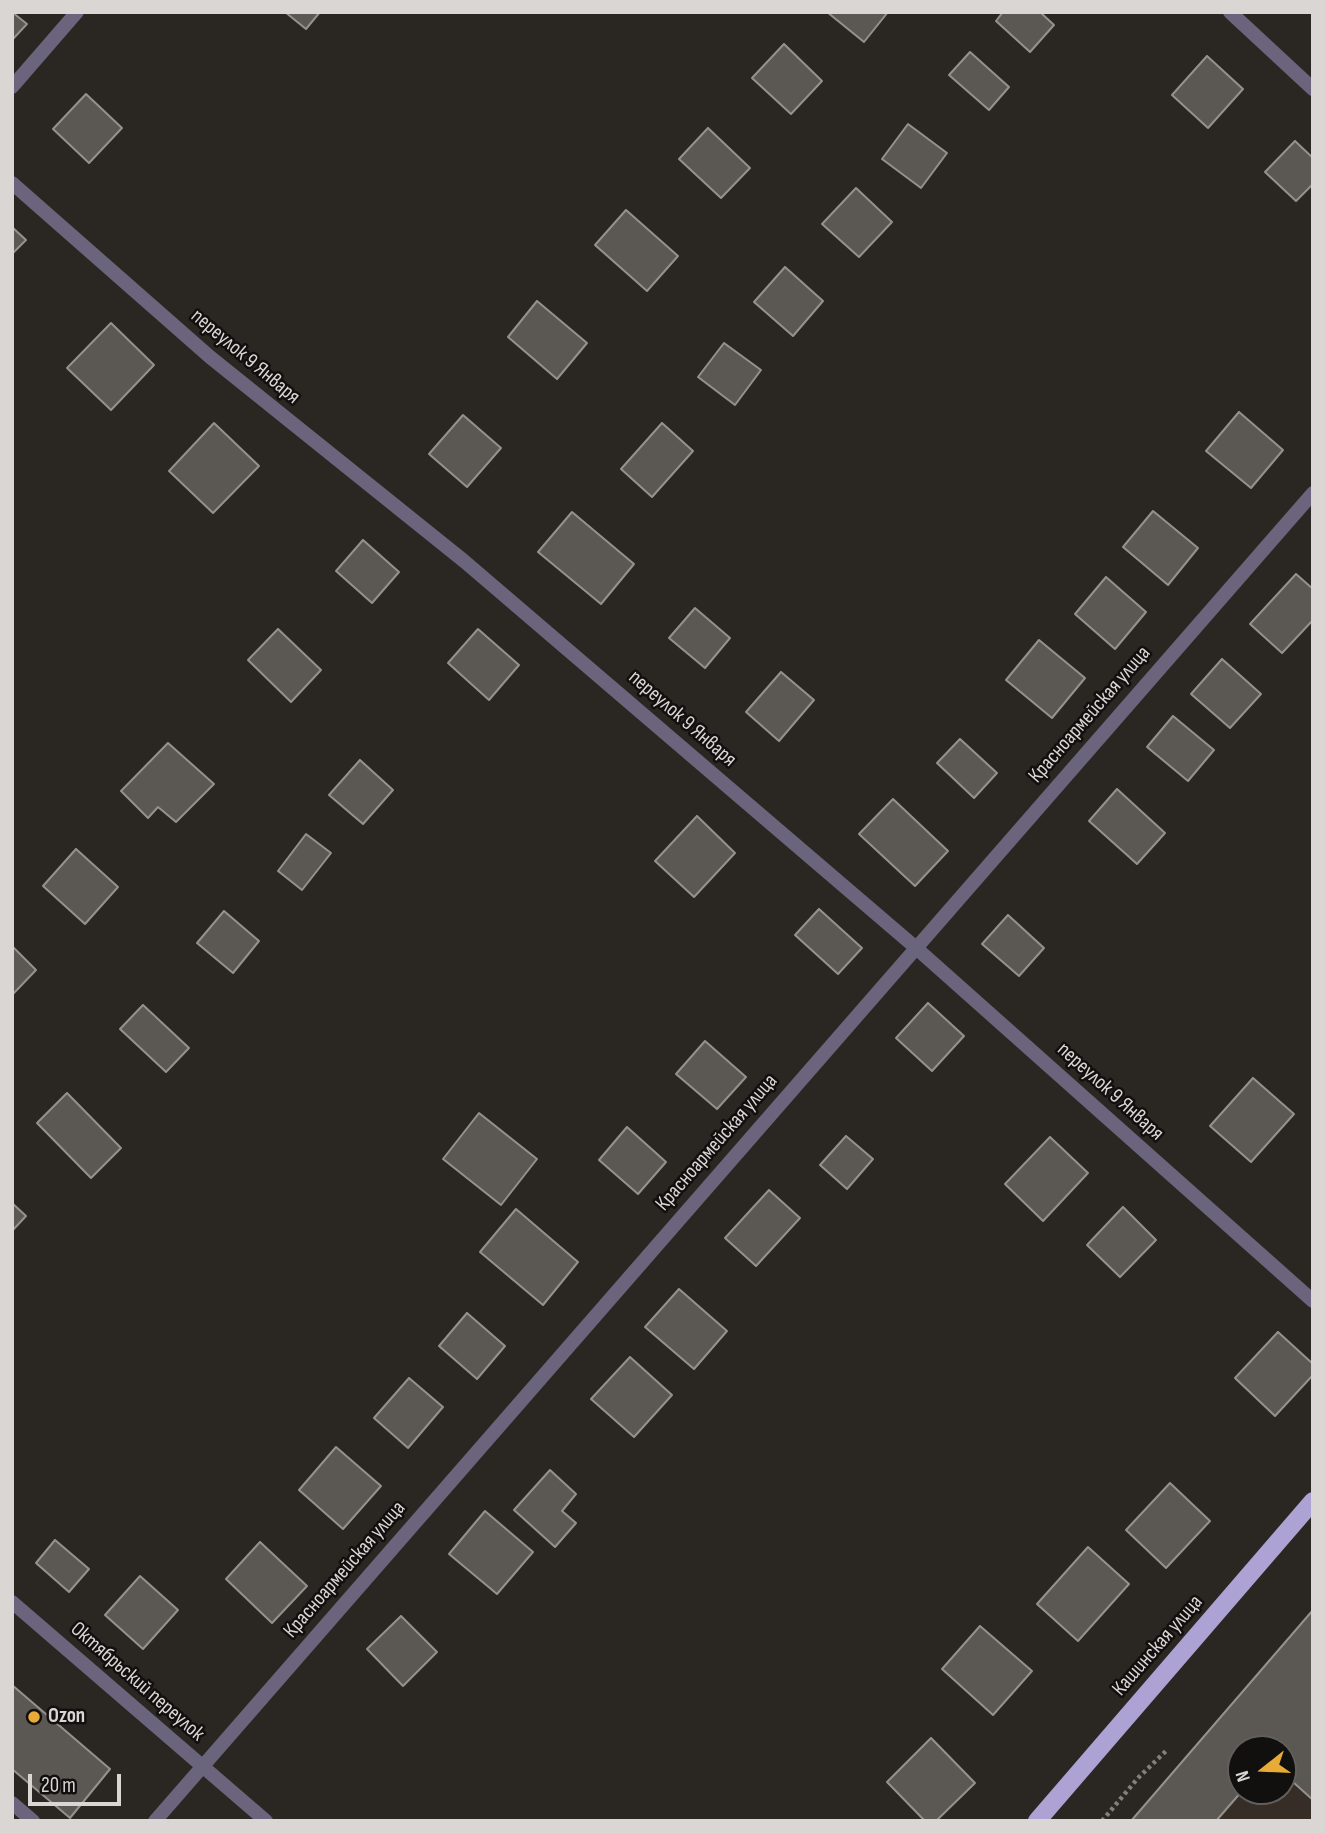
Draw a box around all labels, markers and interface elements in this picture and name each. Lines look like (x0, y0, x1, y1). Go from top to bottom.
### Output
street label: переулок 9 Января (185, 304, 305, 410)
street label: Красноармейская улица (1024, 641, 1156, 789)
street label: переулок 9 Января (623, 665, 741, 773)
street label: переулок 9 Января (1051, 1038, 1169, 1146)
street label: Красноармейская улица (651, 1069, 783, 1217)
street label: Красноармейская улица (279, 1496, 411, 1644)
street label: Кашинская улица (1107, 1590, 1209, 1702)
street label: Октябрьский переулок (65, 1617, 209, 1747)
place label: Ozon (48, 1704, 85, 1730)
marker: Ozon (26, 1709, 42, 1725)
north arrow (1227, 1735, 1297, 1805)
scale bar (32, 1759, 124, 1803)
text: N (1231, 1768, 1256, 1784)
text: 20 m (41, 1773, 76, 1798)

